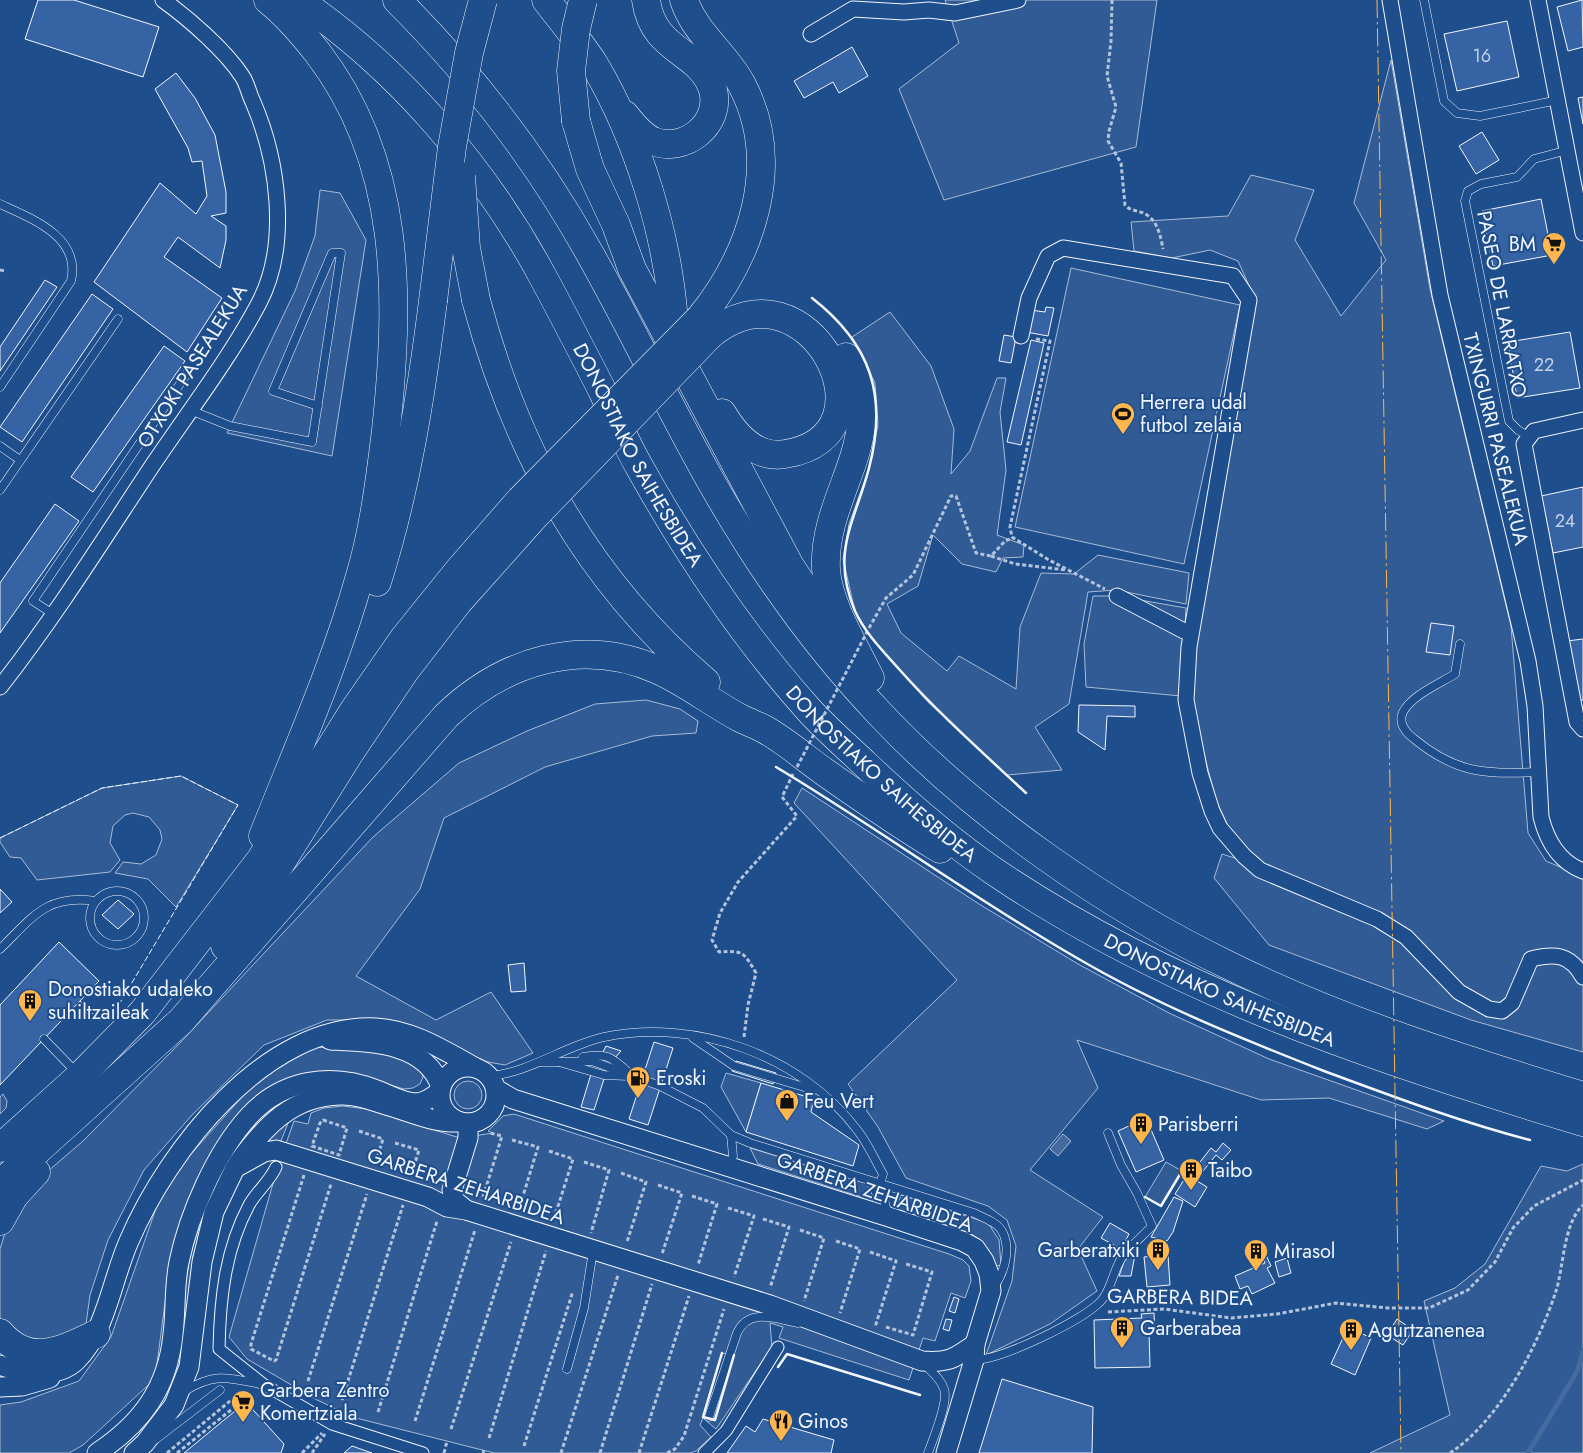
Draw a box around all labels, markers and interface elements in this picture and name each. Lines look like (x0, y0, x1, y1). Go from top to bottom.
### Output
house number: 16 (1473, 43, 1491, 69)
street label: PASEO DE LARRATXO (1469, 208, 1534, 400)
place label: BM (1509, 230, 1536, 259)
supermarket icon: BM (1541, 231, 1567, 265)
street label: OTXOKI PASEALEKUA (130, 278, 255, 454)
street label: TXINGURRI PASEALEKUA (1455, 330, 1536, 549)
street label: DONOSTIAKO SAIHESBIDEA (565, 338, 710, 573)
house number: 22 (1534, 352, 1554, 378)
place label: Herrera udal futbol zelaia (1140, 388, 1247, 440)
sports icon: Herrera udal futbol zelaia (1110, 401, 1136, 435)
house number: 24 (1555, 508, 1575, 534)
street label: DONOSTIAKO SAIHESBIDEA (779, 679, 984, 870)
street label: DONOSTIAKO SAIHESBIDEA (1099, 927, 1340, 1055)
place label: Donostiako udaleko suhiltzaileak (48, 975, 213, 1027)
building icon: Donostiako udaleko suhiltzaileak (17, 988, 43, 1022)
place label: Eroski (656, 1064, 707, 1093)
fuel station icon: Eroski (625, 1065, 651, 1099)
place label: Feu Vert (804, 1087, 874, 1116)
shop icon: Feu Vert (774, 1088, 800, 1122)
place label: Parisberri (1158, 1110, 1239, 1139)
building icon: Parisberri (1128, 1111, 1154, 1145)
street label: GARBERA ZEHARBIDEA (363, 1141, 569, 1232)
street label: GARBERA ZEHARBIDEA (773, 1145, 978, 1240)
place label: Taibo (1208, 1156, 1253, 1185)
building icon: Taibo (1178, 1157, 1204, 1191)
place label: Garberatxiki (1037, 1236, 1140, 1265)
building icon: Garberatxiki (1145, 1237, 1171, 1271)
place label: Mirasol (1274, 1237, 1335, 1266)
building icon: Mirasol (1243, 1238, 1269, 1272)
street label: GARBERA BIDEA (1107, 1282, 1254, 1313)
place label: Garberabea (1140, 1314, 1241, 1343)
building icon: Garberabea (1109, 1315, 1135, 1349)
place label: Agurtzanenea (1368, 1316, 1485, 1345)
building icon: Agurtzanenea (1338, 1317, 1364, 1351)
place label: Garbera Zentro Komertziala (260, 1376, 390, 1428)
supermarket icon: Garbera Zentro Komertziala (230, 1389, 256, 1423)
place label: Ginos (798, 1407, 848, 1436)
restaurant icon: Ginos (768, 1408, 794, 1442)

